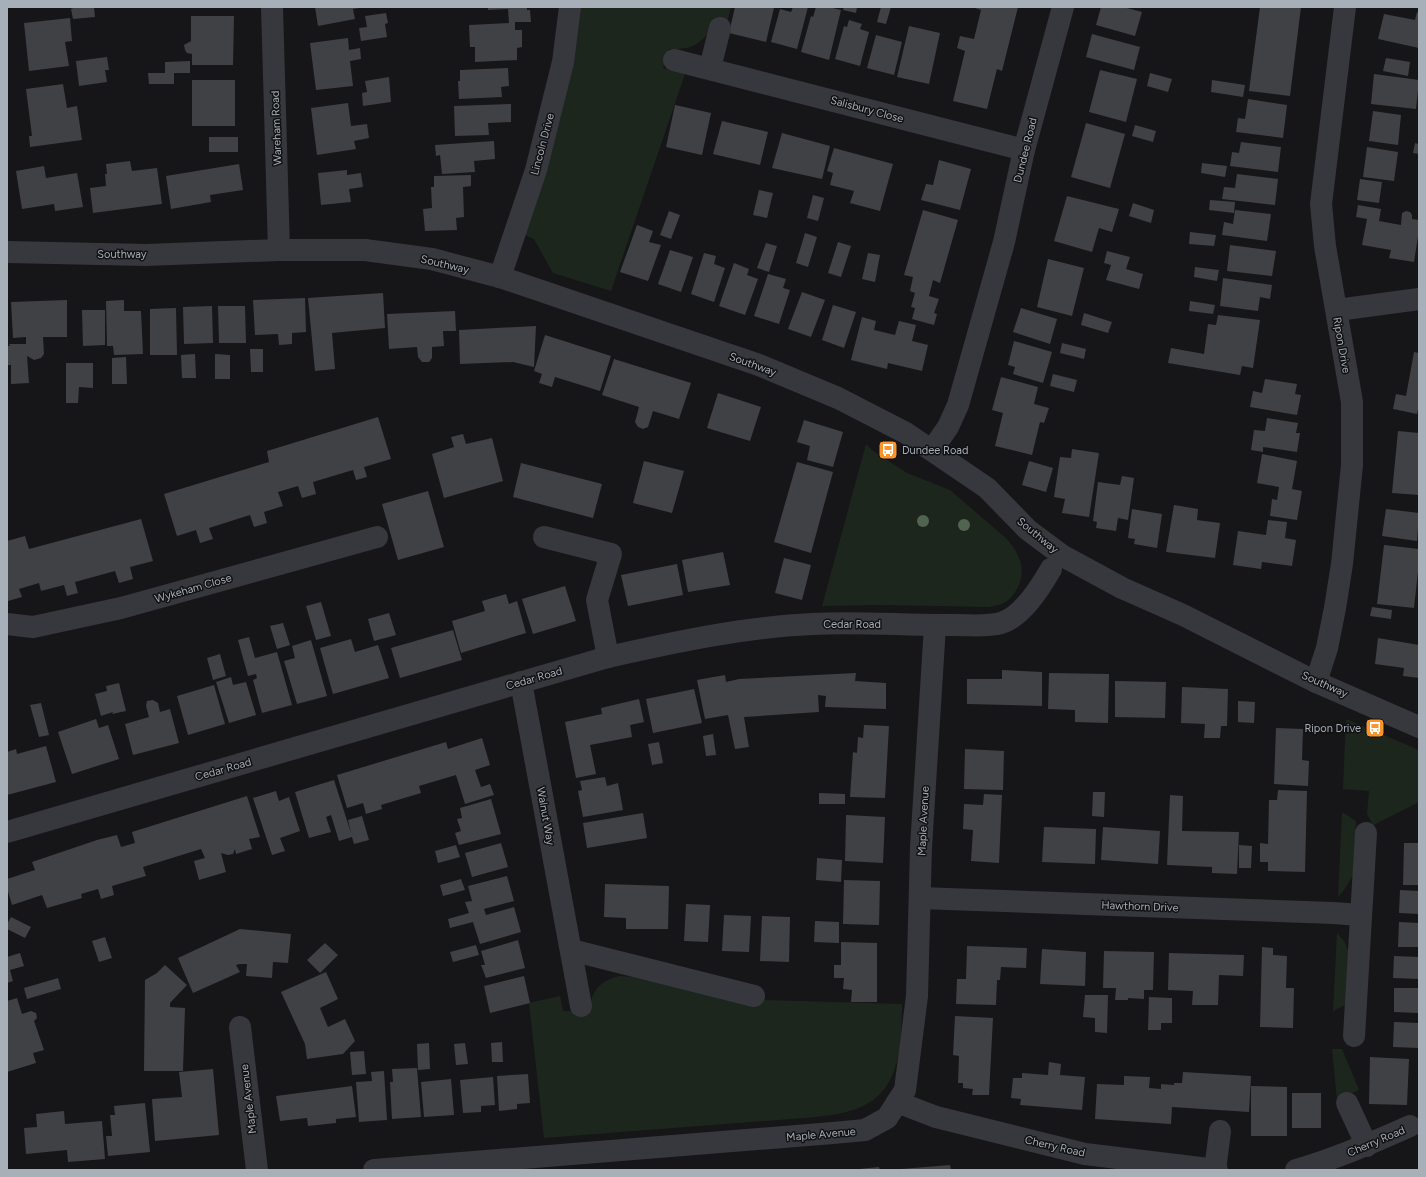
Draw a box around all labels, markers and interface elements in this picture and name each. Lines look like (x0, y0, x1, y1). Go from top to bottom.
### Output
street label: Wareham Road (269, 90, 284, 165)
street label: Salisbury Close (829, 93, 905, 125)
street label: Lincoln Drive (528, 112, 557, 176)
street label: Dundee Road (1011, 116, 1040, 184)
street label: Southway (97, 248, 147, 261)
street label: Southway (419, 253, 471, 276)
street label: Ripon Drive (1330, 316, 1353, 374)
street label: Southway (727, 350, 778, 379)
bus stop icon: Dundee Road (877, 439, 899, 461)
place label: Dundee Road (902, 444, 968, 457)
street label: Southway (1014, 515, 1061, 556)
street label: Wykeham Close (153, 571, 233, 606)
street label: Cedar Road (823, 618, 881, 631)
street label: Cedar Road (505, 664, 564, 693)
street label: Southway (1300, 668, 1350, 701)
bus stop icon: Ripon Drive (1364, 717, 1386, 739)
place label: Ripon Drive (1304, 722, 1361, 735)
street label: Cedar Road (194, 755, 253, 784)
street label: Walnut Way (534, 786, 557, 846)
street label: Maple Avenue (915, 786, 932, 856)
street label: Hawthorn Drive (1101, 899, 1179, 914)
street label: Maple Avenue (238, 1064, 259, 1134)
street label: Cherry Road (1345, 1123, 1407, 1159)
street label: Maple Avenue (786, 1125, 856, 1144)
street label: Cherry Road (1024, 1133, 1086, 1160)

